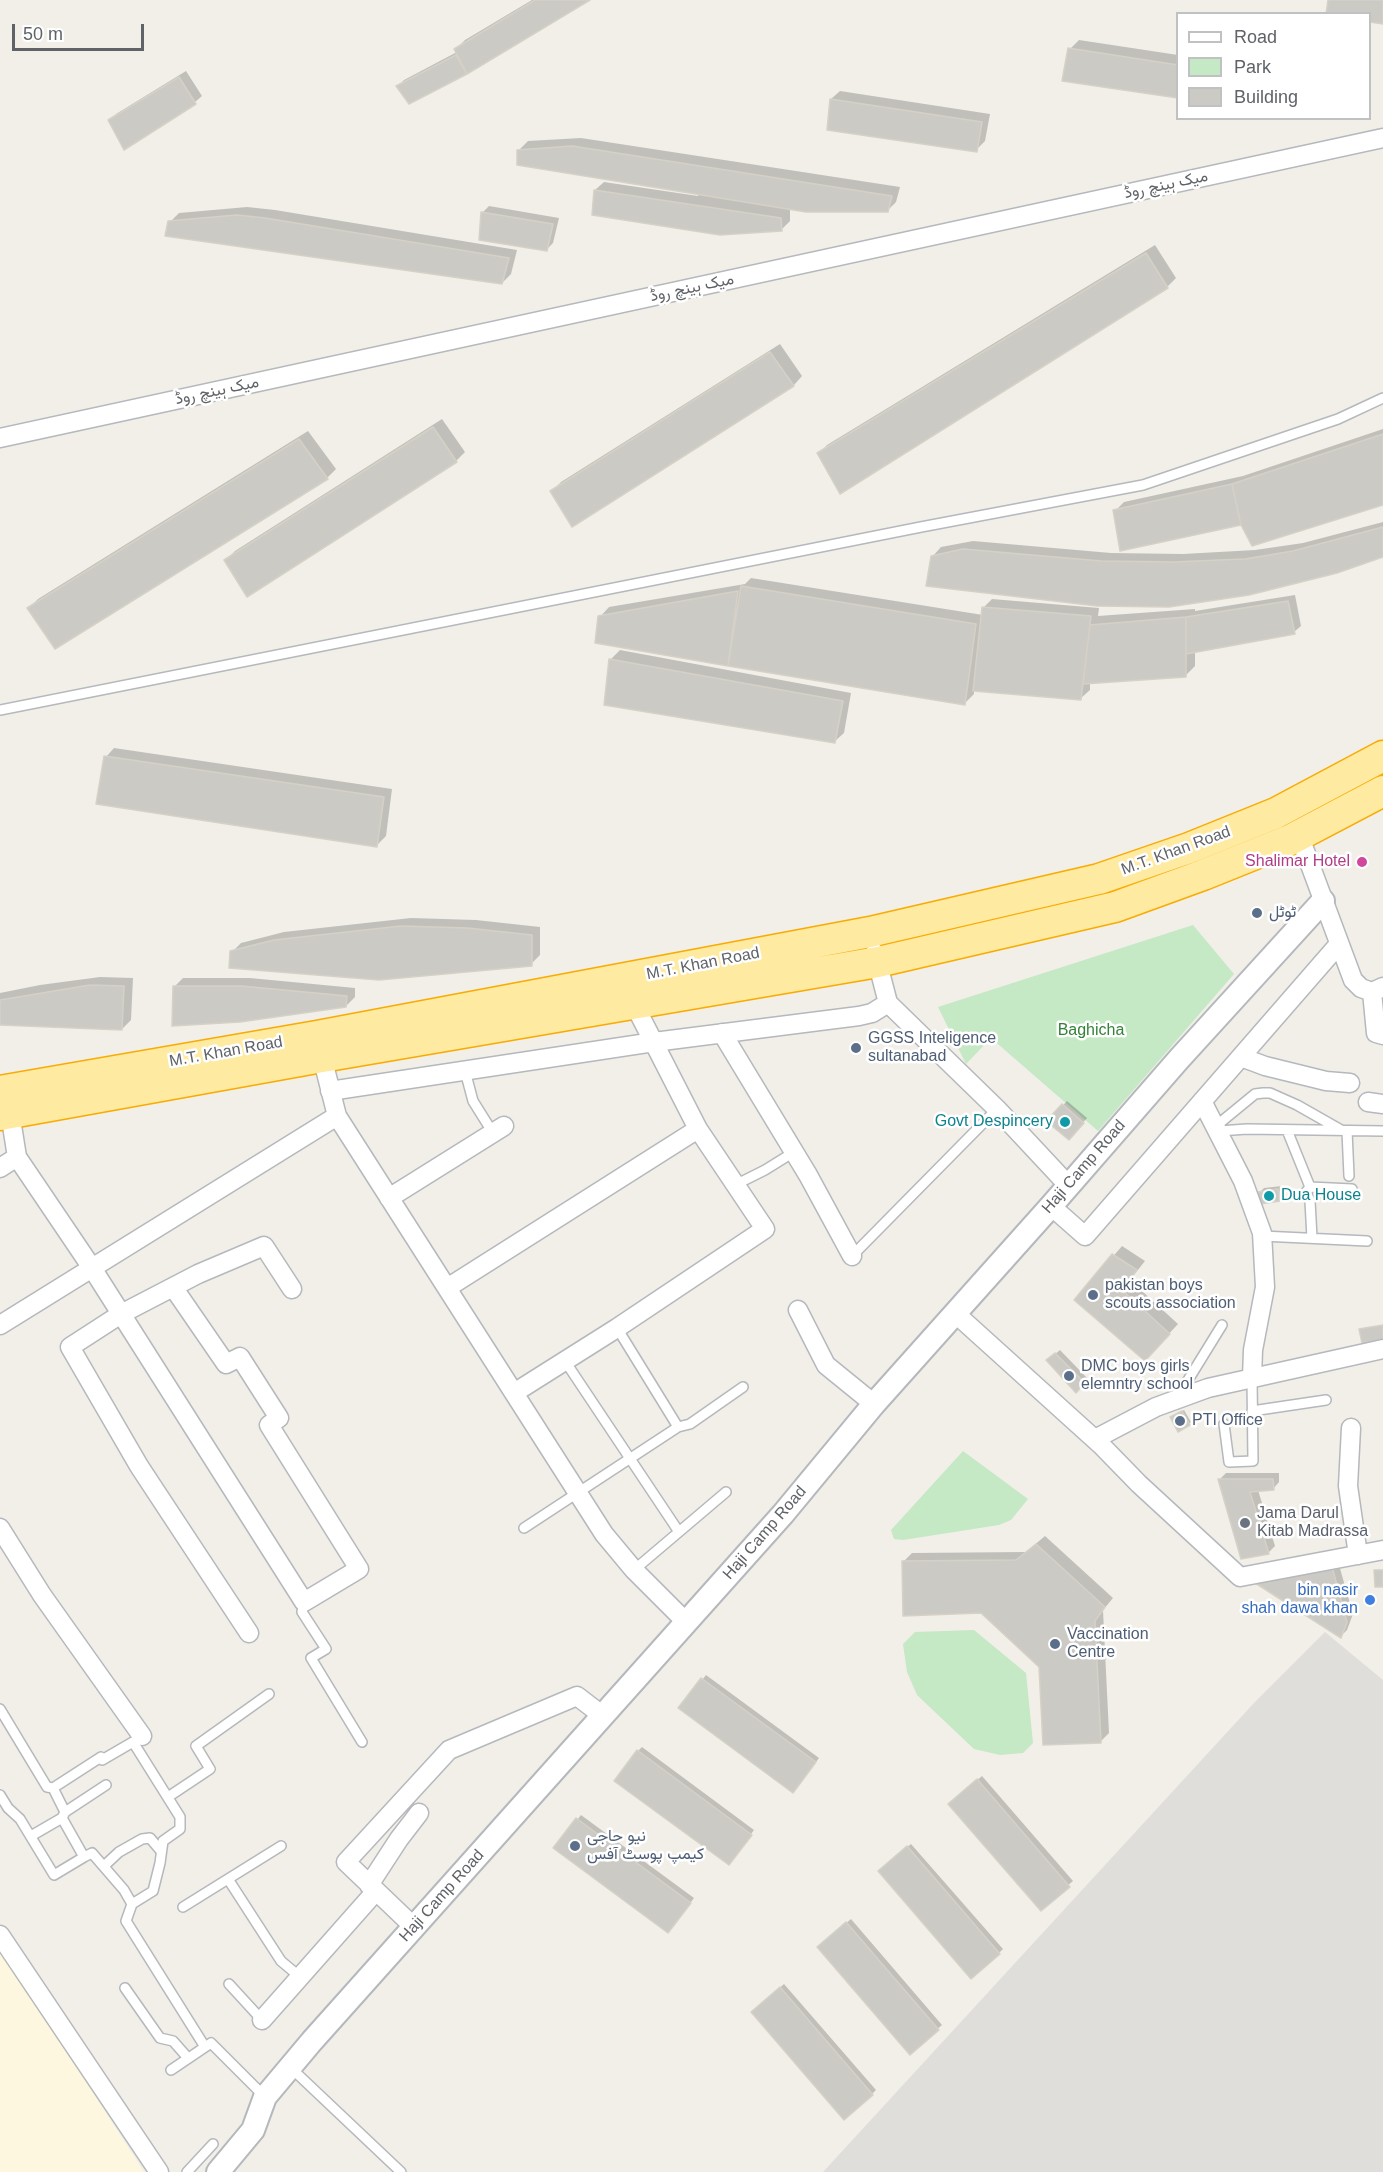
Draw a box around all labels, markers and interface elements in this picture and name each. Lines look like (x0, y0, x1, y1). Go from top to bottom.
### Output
scale bar (15, 12, 147, 50)
legend (1176, 12, 1371, 120)
text: 50 m (23, 24, 63, 44)
text: Road (1234, 27, 1277, 47)
text: Park (1234, 57, 1271, 77)
text: Building (1234, 87, 1298, 107)
street label: میک ہینچ روڈ (1122, 167, 1210, 203)
street label: میک ہینچ روڈ (648, 270, 736, 306)
street label: میک ہینچ روڈ (173, 373, 261, 409)
street label: M.T. Khan Road (1119, 822, 1233, 880)
place label: Shalimar Hotel (1245, 852, 1350, 872)
marker: Shalimar Hotel (1355, 855, 1369, 869)
place label: ٹوٹل (1269, 903, 1296, 923)
marker: ٹوٹل (1250, 906, 1264, 920)
street label: M.T. Khan Road (645, 944, 761, 984)
park label: Baghicha (1058, 1021, 1124, 1041)
place label: GGSS Inteligence sultanabad (868, 1029, 996, 1067)
street label: M.T. Khan Road (168, 1033, 284, 1071)
marker: GGSS Inteligence sultanabad (849, 1041, 863, 1055)
place label: Govt Despincery (935, 1112, 1053, 1132)
marker: Govt Despincery (1058, 1115, 1072, 1129)
street label: Haji Camp Road (1038, 1116, 1130, 1218)
place label: Dua House (1281, 1186, 1361, 1206)
marker: Dua House (1262, 1189, 1276, 1203)
place label: pakistan boys scouts association (1105, 1276, 1236, 1314)
marker: pakistan boys scouts association (1086, 1288, 1100, 1302)
place label: DMC boys girls elemntry school (1081, 1357, 1193, 1395)
marker: DMC boys girls elemntry school (1062, 1369, 1076, 1383)
place label: PTI Office (1192, 1411, 1263, 1431)
marker: PTI Office (1173, 1414, 1187, 1428)
street label: Haji Camp Road (719, 1482, 811, 1584)
place label: Jama Darul Kitab Madrassa (1257, 1504, 1368, 1542)
marker: Jama Darul Kitab Madrassa (1238, 1516, 1252, 1530)
place label: bin nasir shah dawa khan (1241, 1581, 1358, 1619)
marker: bin nasir shah dawa khan (1363, 1593, 1377, 1607)
place label: Vaccination Centre (1067, 1625, 1149, 1663)
marker: Vaccination Centre (1048, 1637, 1062, 1651)
place label: نیو حاجی کیمپ پوسٹ آفس (587, 1827, 704, 1865)
marker: نیو حاجی کیمپ پوسٹ آفس (568, 1839, 582, 1853)
street label: Haji Camp Road (396, 1846, 488, 1946)

